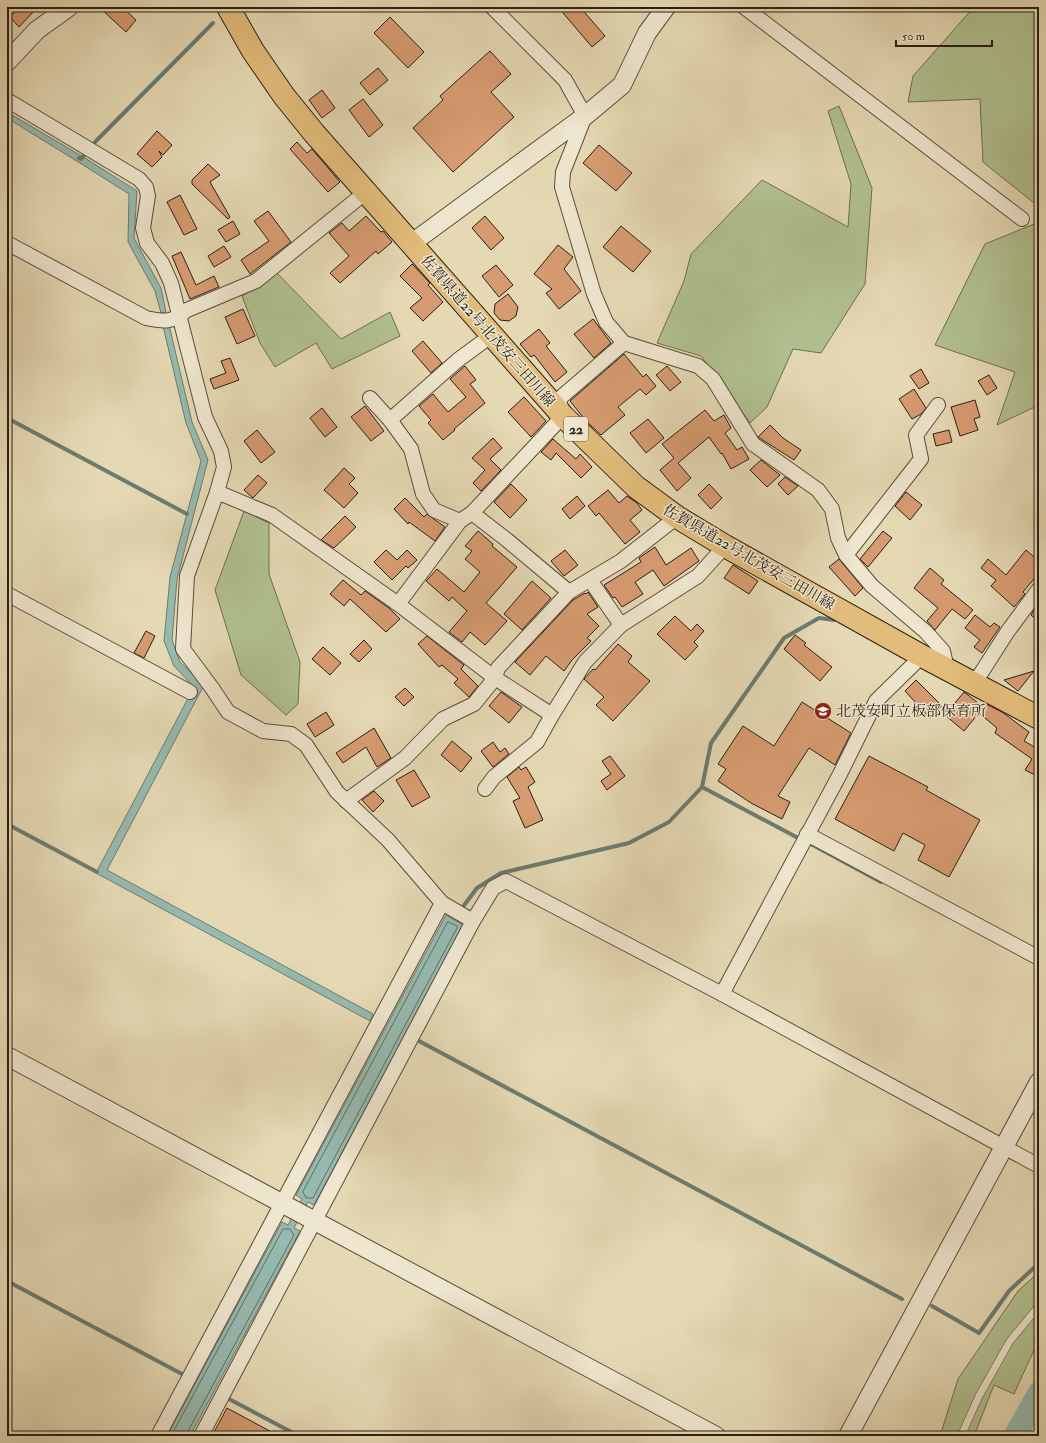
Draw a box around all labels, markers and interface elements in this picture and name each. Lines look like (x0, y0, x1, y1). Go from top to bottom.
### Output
scale bar (896, 22, 992, 48)
text: 50 m (902, 29, 926, 44)
street label: 佐賀県道22号北茂安三田川線 (416, 251, 559, 411)
road number: 22 (564, 417, 588, 441)
street label: 佐賀県道22号北茂安三田川線 (659, 500, 838, 614)
school or university icon: 北茂安町立板部保育所 (813, 701, 833, 721)
place label: 北茂安町立板部保育所 (836, 702, 986, 721)

